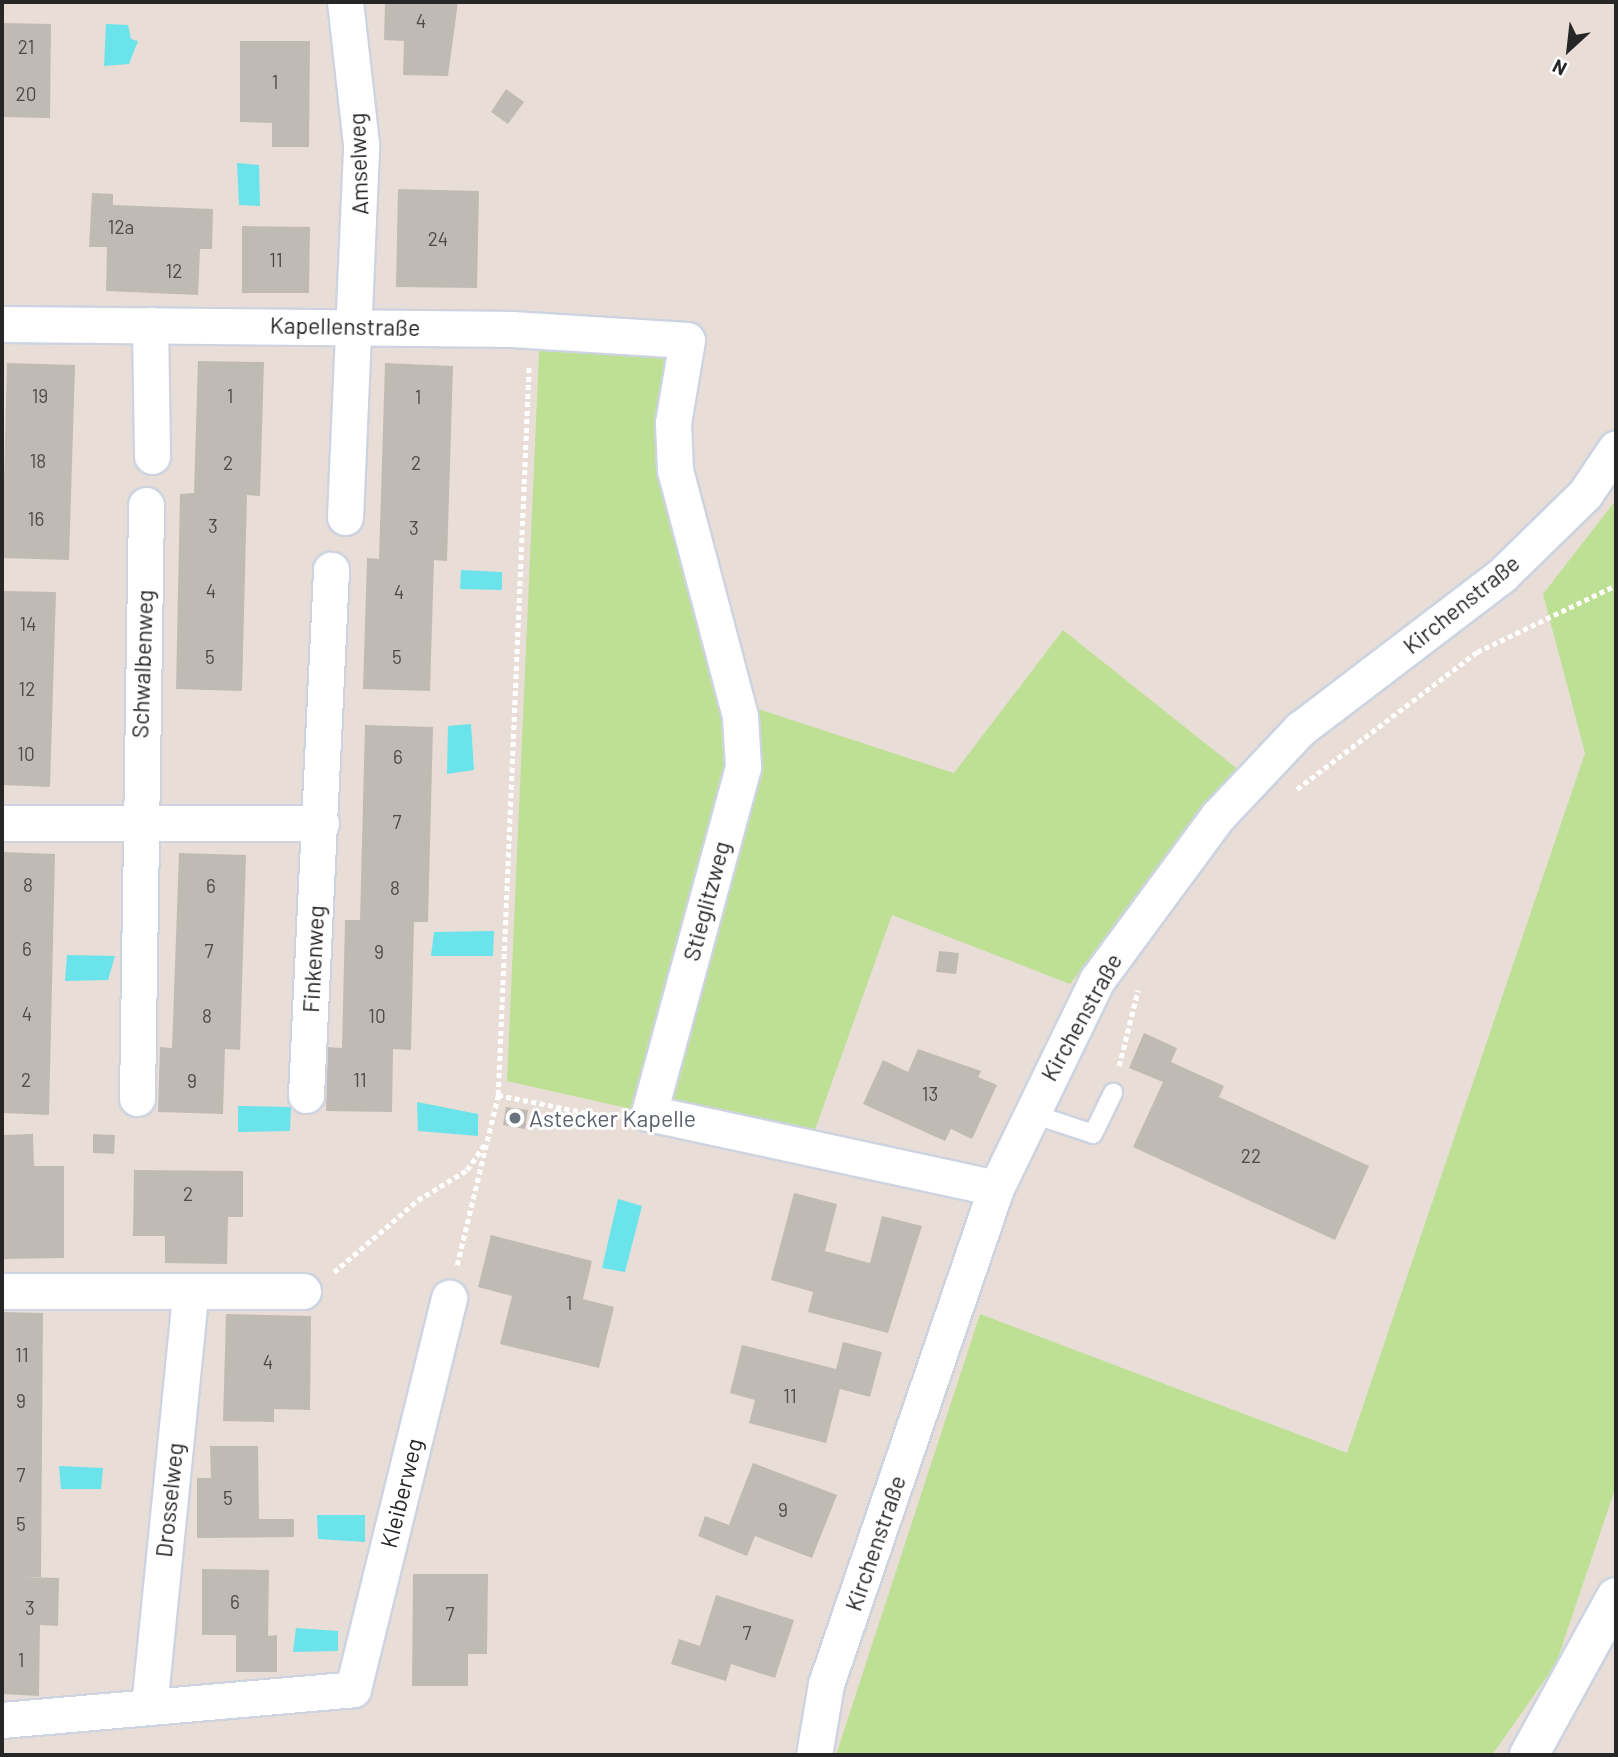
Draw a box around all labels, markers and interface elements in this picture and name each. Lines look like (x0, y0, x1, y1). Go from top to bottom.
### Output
house number: 4 (416, 10, 426, 32)
north arrow (1534, 14, 1604, 84)
house number: 21 (18, 36, 34, 58)
text: N (1548, 55, 1570, 81)
house number: 1 (272, 71, 278, 93)
house number: 20 (16, 83, 36, 105)
street label: Amselweg (342, 112, 374, 216)
house number: 12a (108, 216, 134, 238)
house number: 24 (428, 228, 448, 250)
house number: 11 (269, 249, 283, 271)
house number: 12 (166, 260, 182, 282)
street label: Kapellenstraße (270, 311, 420, 341)
house number: 19 (32, 385, 48, 407)
house number: 1 (227, 385, 233, 407)
house number: 1 (415, 386, 421, 408)
house number: 18 (30, 450, 46, 472)
house number: 2 (223, 452, 233, 474)
house number: 2 (411, 452, 421, 474)
house number: 16 (28, 508, 44, 530)
house number: 3 (208, 515, 218, 537)
house number: 3 (409, 517, 419, 539)
street label: Kirchenstraße (1397, 549, 1525, 659)
house number: 4 (206, 580, 216, 602)
house number: 4 (394, 581, 404, 603)
street label: Schwalbenweg (126, 589, 158, 739)
house number: 14 (19, 613, 37, 635)
house number: 5 (205, 646, 215, 668)
house number: 5 (392, 646, 402, 668)
house number: 12 (19, 678, 35, 700)
house number: 10 (17, 743, 35, 765)
house number: 6 (393, 746, 403, 768)
house number: 7 (393, 811, 401, 833)
street label: Stieglitzweg (677, 838, 735, 964)
house number: 8 (23, 874, 33, 896)
house number: 6 (206, 875, 216, 897)
house number: 8 (390, 877, 400, 899)
street label: Finkenweg (296, 905, 330, 1013)
house number: 6 (22, 938, 32, 960)
house number: 7 (205, 940, 213, 962)
house number: 9 (374, 941, 384, 963)
street label: Kirchenstraße (1035, 948, 1127, 1086)
house number: 4 (22, 1003, 32, 1025)
house number: 8 (202, 1005, 212, 1027)
house number: 10 (368, 1005, 386, 1027)
house number: 2 (21, 1069, 31, 1091)
house number: 11 (353, 1069, 367, 1091)
house number: 9 (187, 1070, 197, 1092)
house number: 13 (922, 1083, 938, 1105)
place label: Astecker Kapelle (529, 1104, 696, 1132)
marker: Astecker Kapelle (507, 1110, 523, 1126)
house number: 22 (1241, 1145, 1261, 1167)
house number: 2 (183, 1183, 193, 1205)
house number: 1 (566, 1292, 572, 1314)
house number: 11 (15, 1344, 29, 1366)
house number: 4 (263, 1351, 273, 1373)
house number: 11 (783, 1385, 797, 1407)
house number: 9 (16, 1390, 26, 1412)
street label: Kleiberweg (374, 1435, 428, 1551)
street label: Drosselweg (149, 1441, 189, 1559)
house number: 7 (17, 1464, 25, 1486)
street label: Kirchenstraße (839, 1472, 911, 1614)
house number: 5 (223, 1487, 233, 1509)
house number: 9 (778, 1499, 788, 1521)
house number: 5 (16, 1513, 26, 1535)
house number: 6 (230, 1591, 240, 1613)
house number: 3 (25, 1597, 35, 1619)
house number: 7 (446, 1603, 454, 1625)
house number: 7 (743, 1622, 751, 1644)
house number: 1 (18, 1649, 24, 1671)

